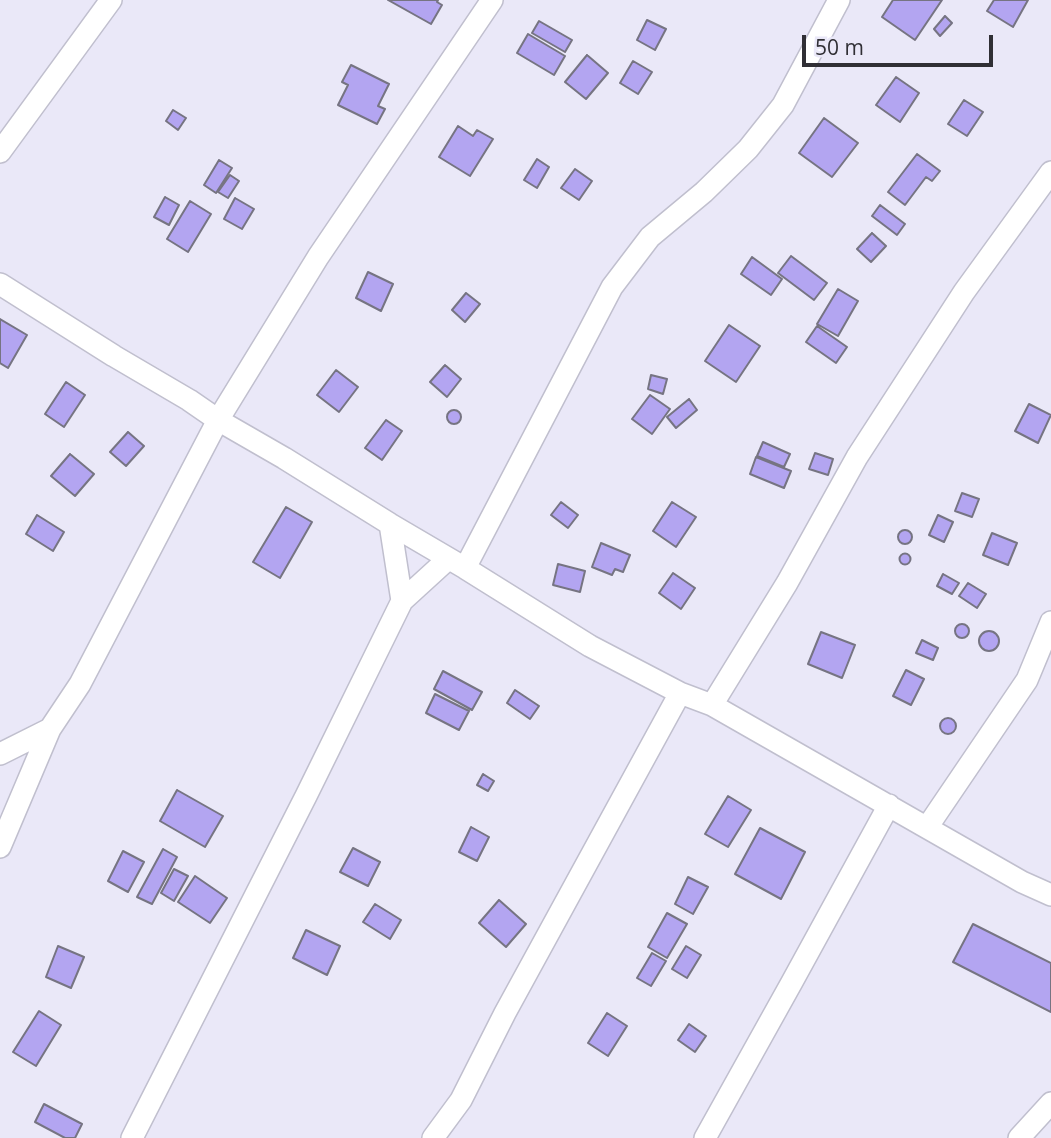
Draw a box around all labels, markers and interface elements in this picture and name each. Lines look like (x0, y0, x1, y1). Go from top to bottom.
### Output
scale bar (806, 21, 997, 65)
text: 50 m (815, 33, 864, 61)

